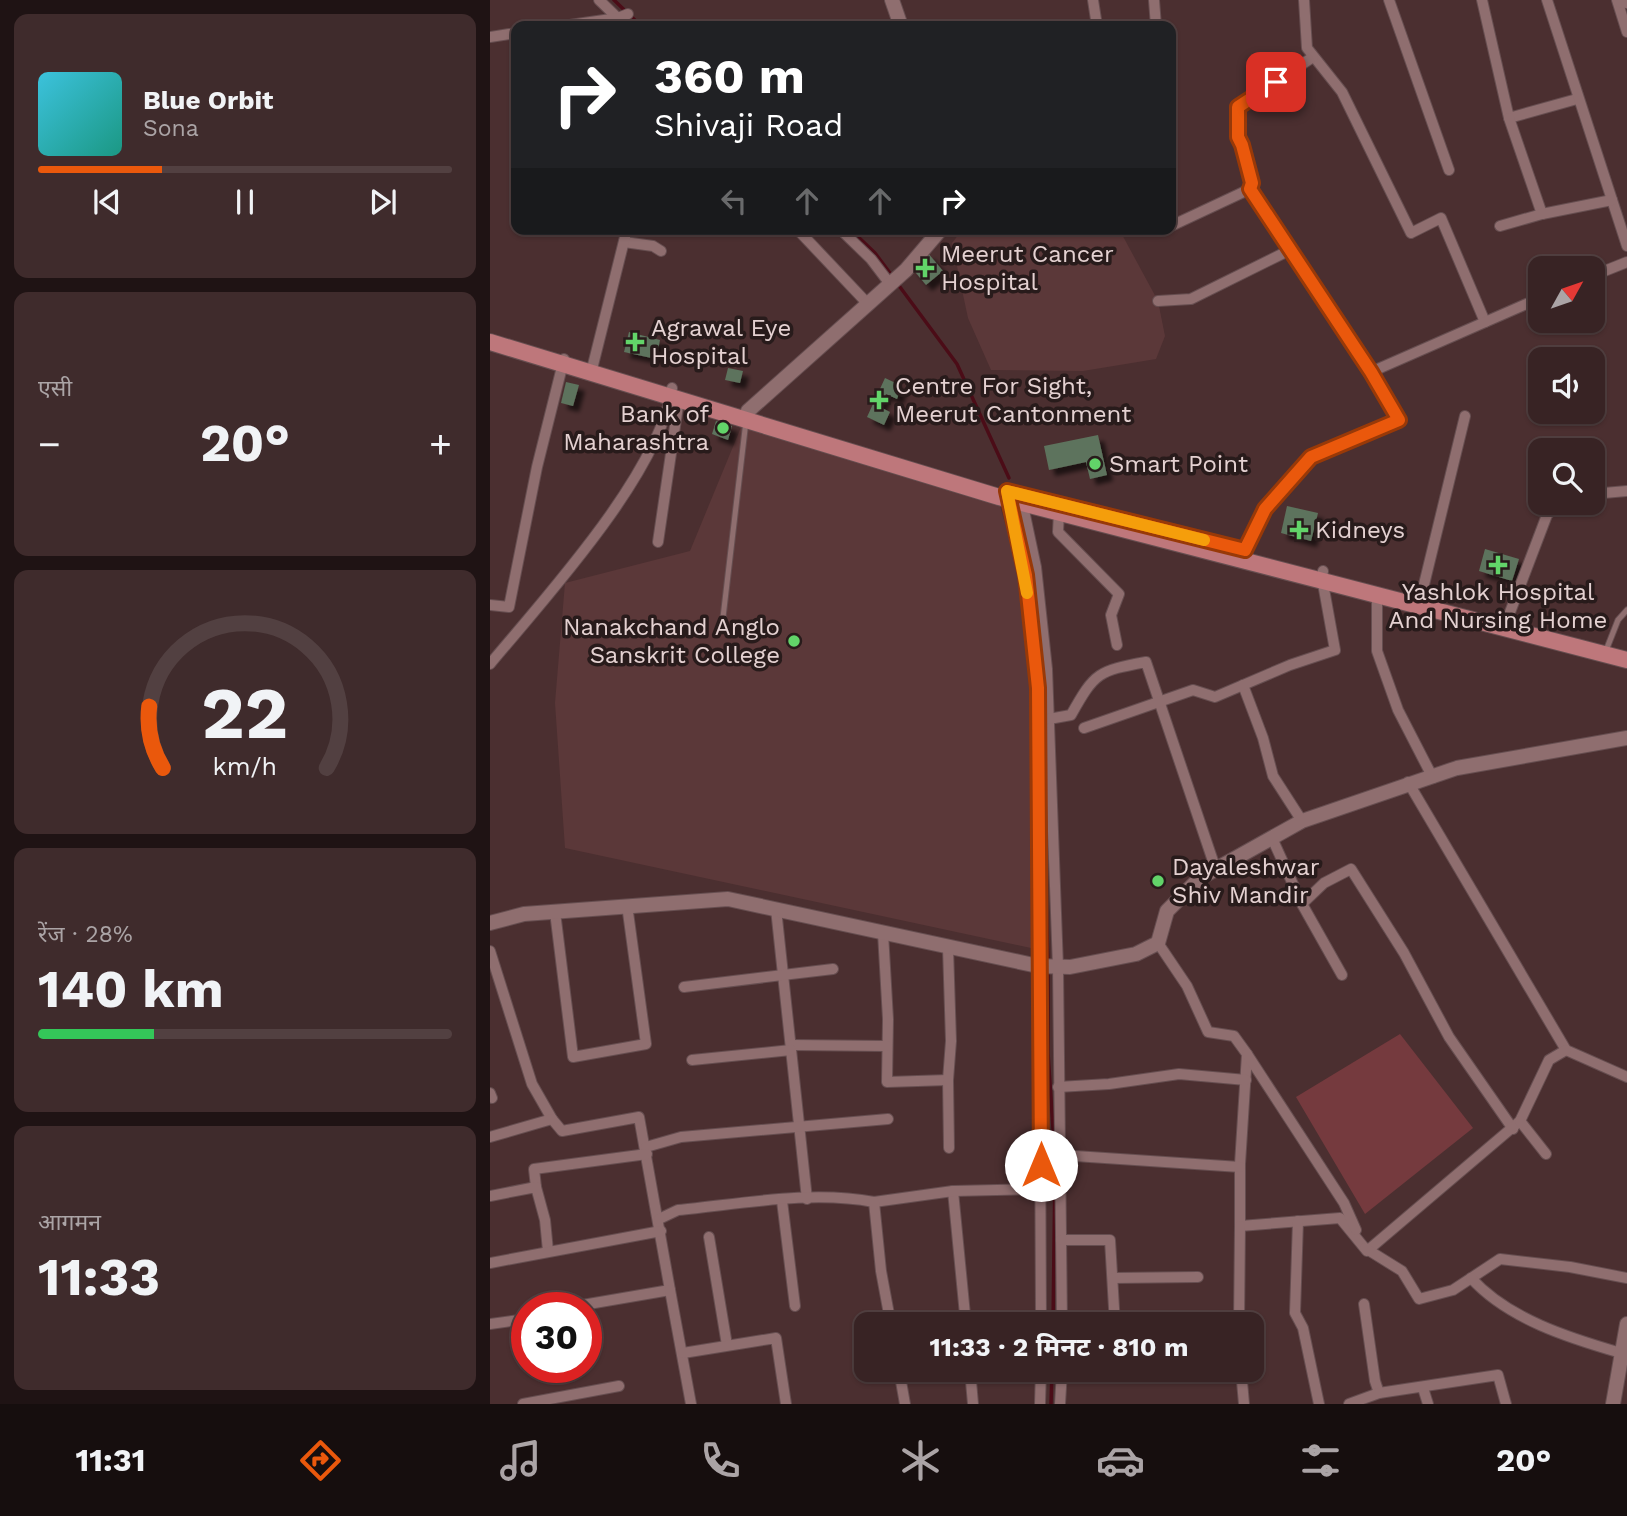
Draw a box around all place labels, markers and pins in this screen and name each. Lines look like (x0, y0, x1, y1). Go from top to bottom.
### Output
pin (1246, 52, 1306, 112)
place label: Meerut Cancer Hospital (941, 240, 1114, 296)
marker: Meerut Cancer Hospital (915, 258, 935, 278)
place label: Agrawal Eye Hospital (651, 314, 791, 370)
marker: Agrawal Eye Hospital (625, 332, 645, 352)
place label: Centre For Sight, Meerut Cantonment (895, 372, 1131, 428)
marker: Centre For Sight, Meerut Cantonment (869, 390, 889, 410)
place label: Bank of Maharashtra (563, 400, 710, 456)
marker: Bank of Maharashtra (715, 420, 731, 436)
place label: Smart Point (1109, 450, 1248, 478)
marker: Smart Point (1087, 456, 1103, 472)
place label: Kidneys (1315, 516, 1405, 544)
marker: Kidneys (1289, 520, 1309, 540)
marker: Yashlok Hospital And Nursing Home (1488, 555, 1508, 575)
place label: Yashlok Hospital And Nursing Home (1389, 578, 1607, 634)
place label: Nanakchand Anglo Sanskrit College (563, 613, 780, 669)
marker: Nanakchand Anglo Sanskrit College (786, 633, 802, 649)
place label: Dayaleshwar Shiv Mandir (1172, 853, 1320, 909)
marker: Dayaleshwar Shiv Mandir (1150, 873, 1166, 889)

